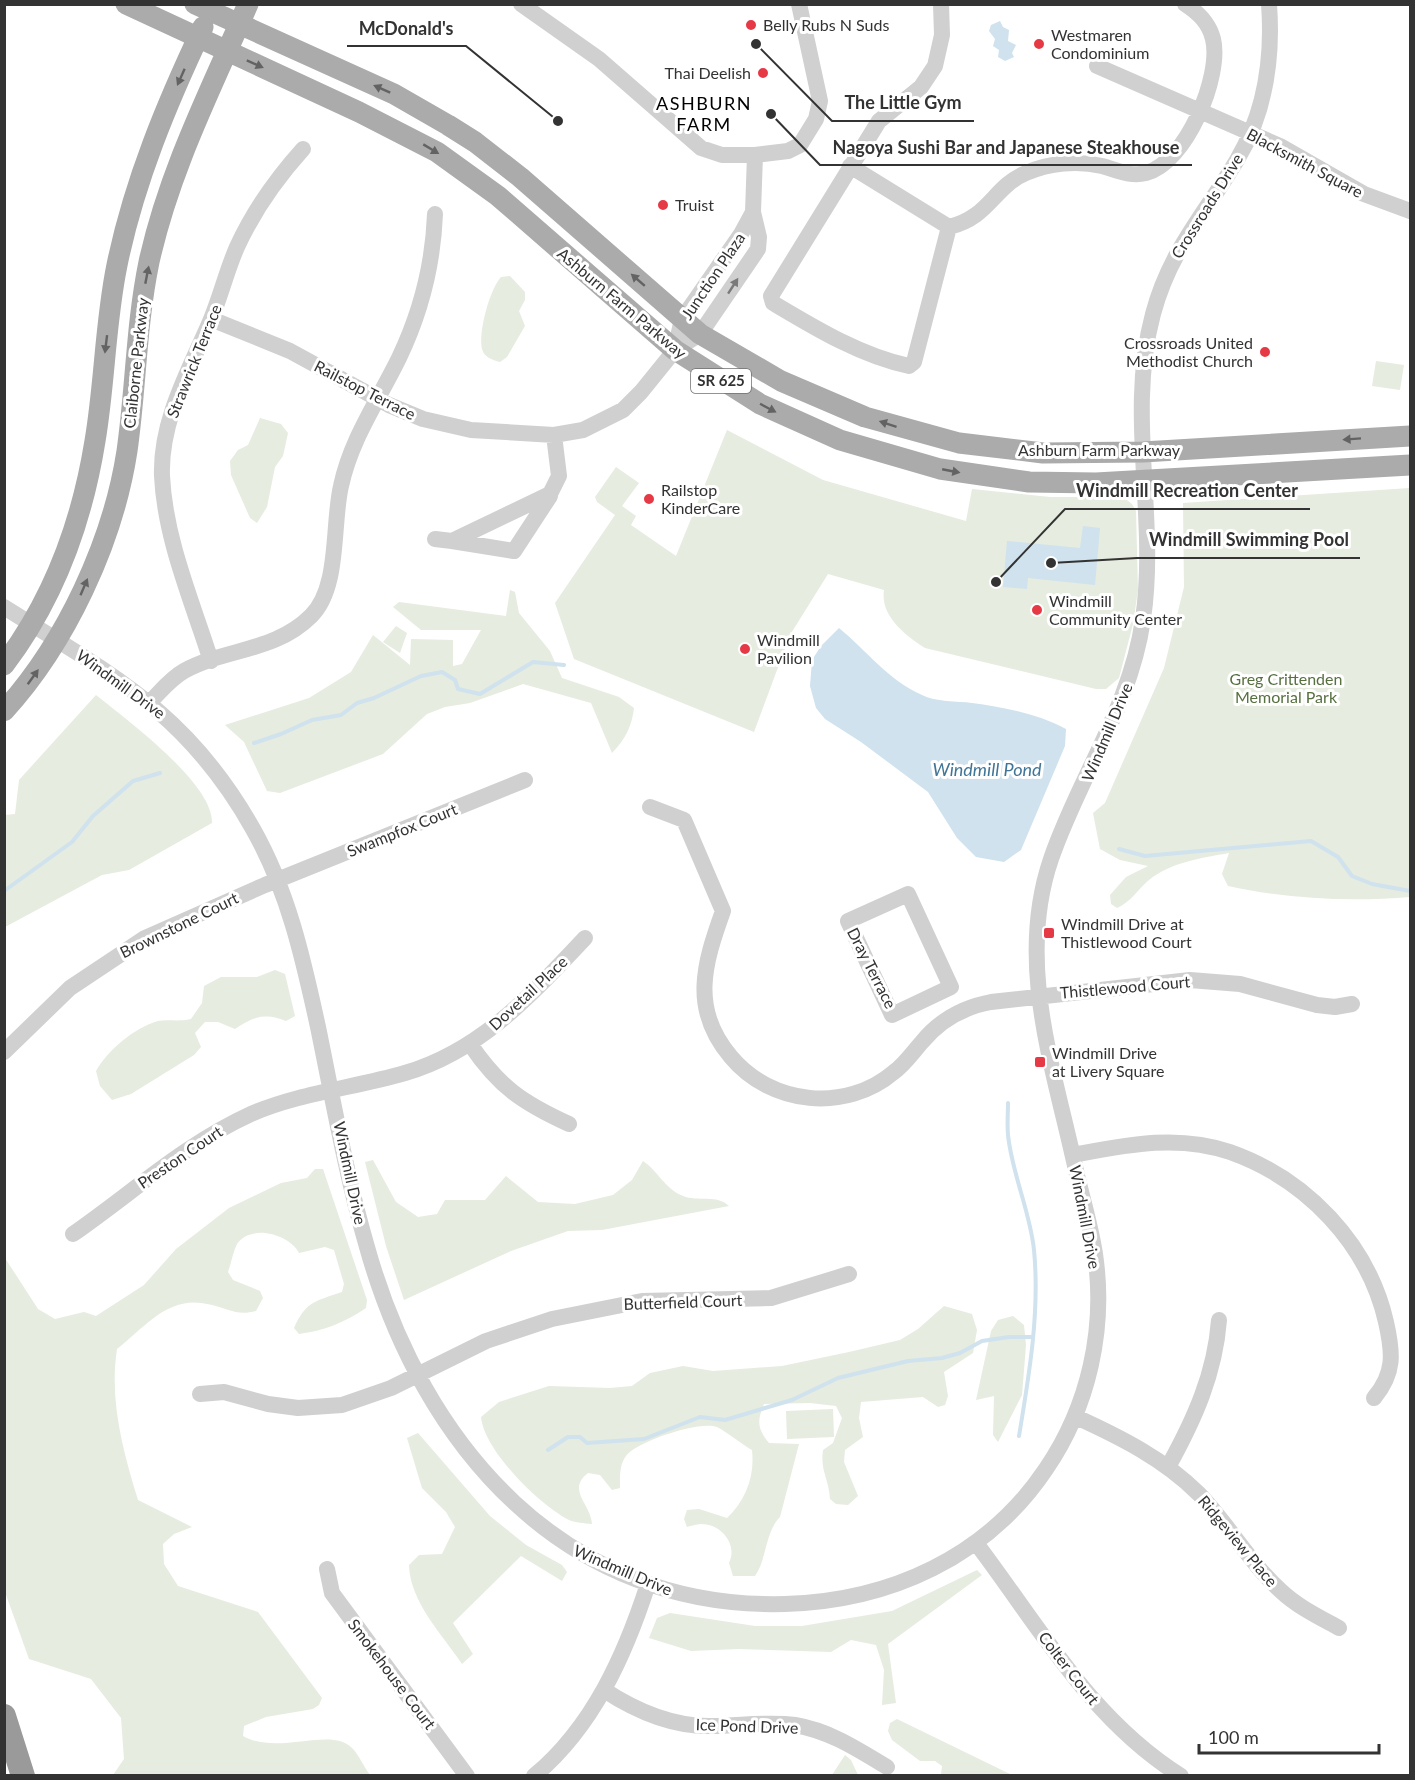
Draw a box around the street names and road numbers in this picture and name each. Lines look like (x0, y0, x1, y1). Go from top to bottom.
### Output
street label: Blacksmith Square (1244, 124, 1367, 201)
street label: Crossroads Drive (1167, 150, 1246, 262)
street label: Junction Plaza (677, 229, 749, 323)
street label: Ashburn Farm Parkway (554, 243, 691, 362)
street label: Claiborne Parkway (119, 296, 152, 429)
street label: Strawrick Terrace (162, 301, 225, 420)
street label: Railstop Terrace (311, 356, 419, 423)
road number: SR 625 (691, 369, 751, 393)
street label: Ashburn Farm Parkway (1018, 440, 1181, 459)
street label: Windmill Drive (73, 645, 169, 722)
street label: Windmill Drive (1077, 680, 1136, 784)
street label: Swampfox Court (344, 799, 460, 860)
street label: Brownstone Court (116, 888, 241, 961)
street label: Dray Terrace (844, 924, 901, 1011)
street label: Dovetail Place (485, 952, 571, 1034)
street label: Thistlewood Court (1059, 971, 1191, 1002)
street label: Windmill Drive (330, 1120, 371, 1226)
street label: Preston Court (134, 1121, 226, 1192)
street label: Windmill Drive (1066, 1164, 1105, 1270)
street label: Butterfield Court (623, 1290, 743, 1313)
street label: Ridgeview Place (1195, 1491, 1282, 1590)
street label: Windmill Drive (571, 1540, 675, 1599)
street label: Smokehouse Court (345, 1615, 440, 1733)
street label: Colter Court (1035, 1627, 1104, 1708)
street label: Ice Pond Drive (695, 1714, 799, 1737)

